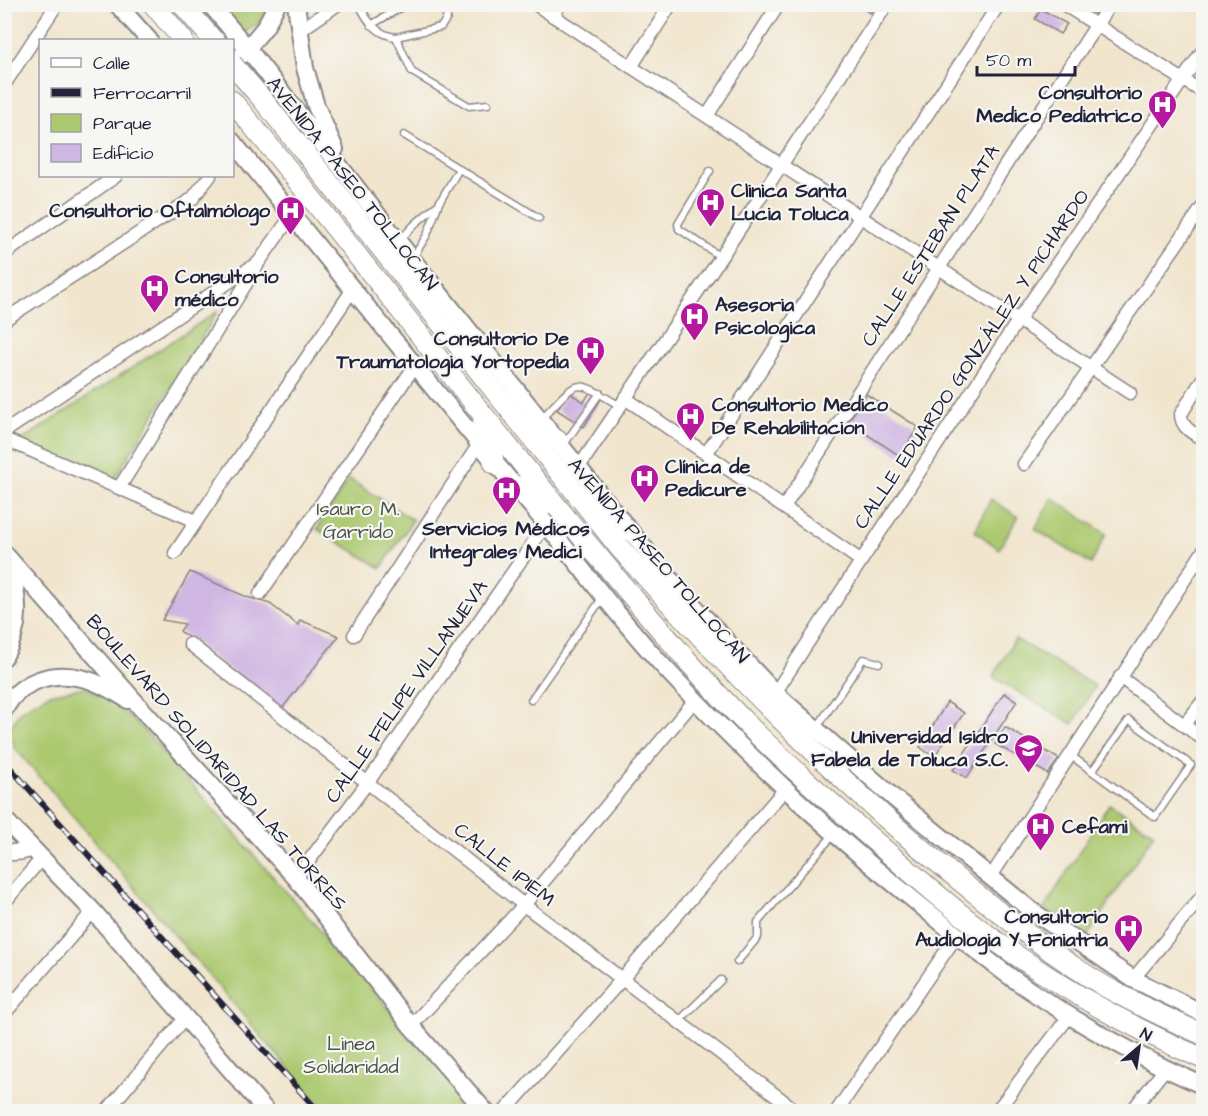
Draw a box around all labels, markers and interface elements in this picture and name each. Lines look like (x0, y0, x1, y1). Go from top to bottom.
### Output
legend (39, 39, 234, 177)
scale bar (977, 39, 1074, 77)
text: 50 m (986, 48, 1031, 73)
text: Calle (93, 51, 131, 76)
street label: AVENIDA PASEO TOLLOCAN (260, 71, 445, 297)
place label: Consultorio Medico Pediatrico (976, 79, 1143, 130)
text: Ferrocarril (93, 81, 191, 106)
hospital icon: Consultorio Medico Pediatrico (1147, 88, 1179, 130)
text: Parque (93, 111, 152, 136)
street label: CALLE ESTEBAN PLATA (855, 139, 1007, 352)
text: Edificio (93, 141, 153, 166)
place label: Clinica Santa Lucia Toluca (731, 177, 850, 228)
street label: CALLE EDUARDO GONZÁLEZ Y PICHARDO (847, 184, 1096, 535)
hospital icon: Clinica Santa Lucia Toluca (694, 186, 726, 228)
hospital icon: Consultorio Oftalmólogo (275, 194, 307, 236)
place label: Consultorio Oftalmólogo (49, 197, 271, 226)
place label: Consultorio médico (175, 263, 279, 314)
hospital icon: Consultorio médico (138, 272, 170, 314)
place label: Asesoria Psicologica (715, 291, 816, 343)
hospital icon: Asesoria Psicologica (678, 300, 710, 342)
place label: Consultorio De Traumatologia Yortopedia (335, 325, 570, 377)
hospital icon: Consultorio De Traumatologia Yortopedia (574, 334, 606, 376)
place label: Consultorio Medico De Rehabilitacion (712, 391, 889, 442)
hospital icon: Consultorio Medico De Rehabilitacion (675, 400, 707, 442)
street label: AVENIDA PASEO TOLLOCAN (561, 452, 756, 670)
place label: Clínica de Pedicure (665, 453, 750, 504)
hospital icon: Clínica de Pedicure (628, 462, 660, 504)
hospital icon: Servicios Médicos Integrales Medici (490, 474, 522, 516)
park label: Isauro M. Garrido (316, 495, 400, 546)
place label: Servicios Médicos Integrales Medici (421, 515, 590, 567)
street label: CALLE FELIPE VILLANUEVA (319, 574, 495, 809)
street label: BOULEVARD SOLIDARIDAD LAS TORRES (80, 608, 353, 917)
place label: Universidad Isidro Fabela de Toluca S.C. (811, 723, 1009, 774)
school or university icon: Universidad Isidro Fabela de Toluca S.C. (1013, 732, 1045, 774)
hospital icon: Cefami (1025, 810, 1057, 852)
place label: Cefami (1062, 813, 1129, 841)
street label: CALLE IPIEM (448, 816, 561, 913)
place label: Consultorio Audiologia Y Foniatria (915, 903, 1109, 955)
hospital icon: Consultorio Audiologia Y Foniatria (1113, 912, 1145, 954)
north arrow (1109, 1017, 1169, 1077)
text: N (1136, 1023, 1156, 1047)
park label: Linea Solidaridad (303, 1030, 399, 1081)

